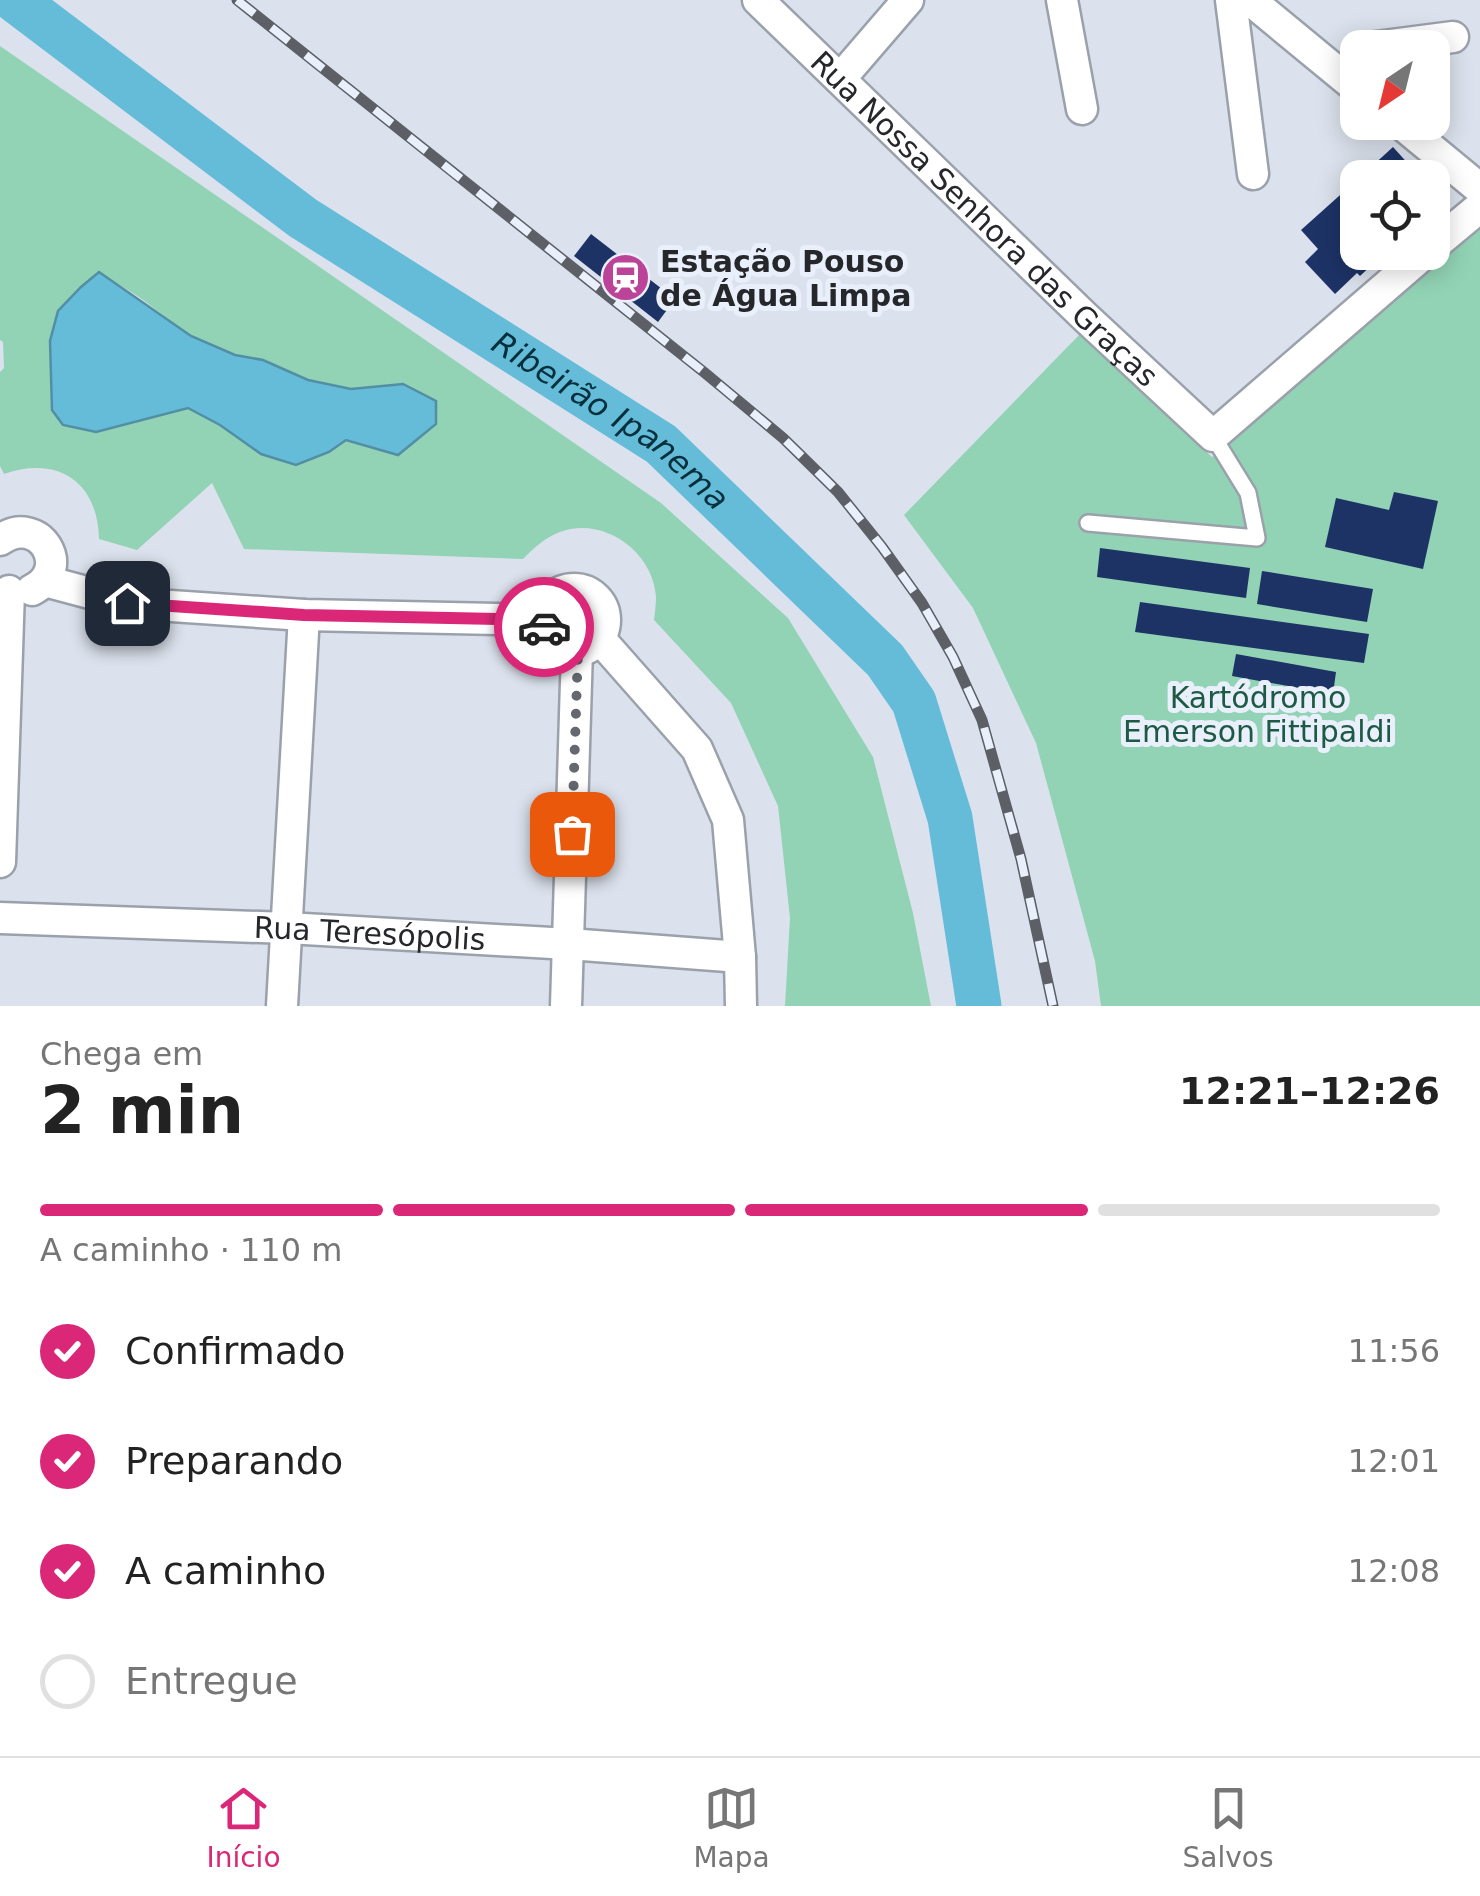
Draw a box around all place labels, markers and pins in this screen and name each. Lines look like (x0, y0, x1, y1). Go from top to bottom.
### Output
place label: Estação Pouso de Água Limpa (660, 244, 911, 313)
station icon: Estação Pouso de Água Limpa (599, 252, 651, 304)
pin (85, 561, 170, 646)
pin (530, 792, 615, 877)

